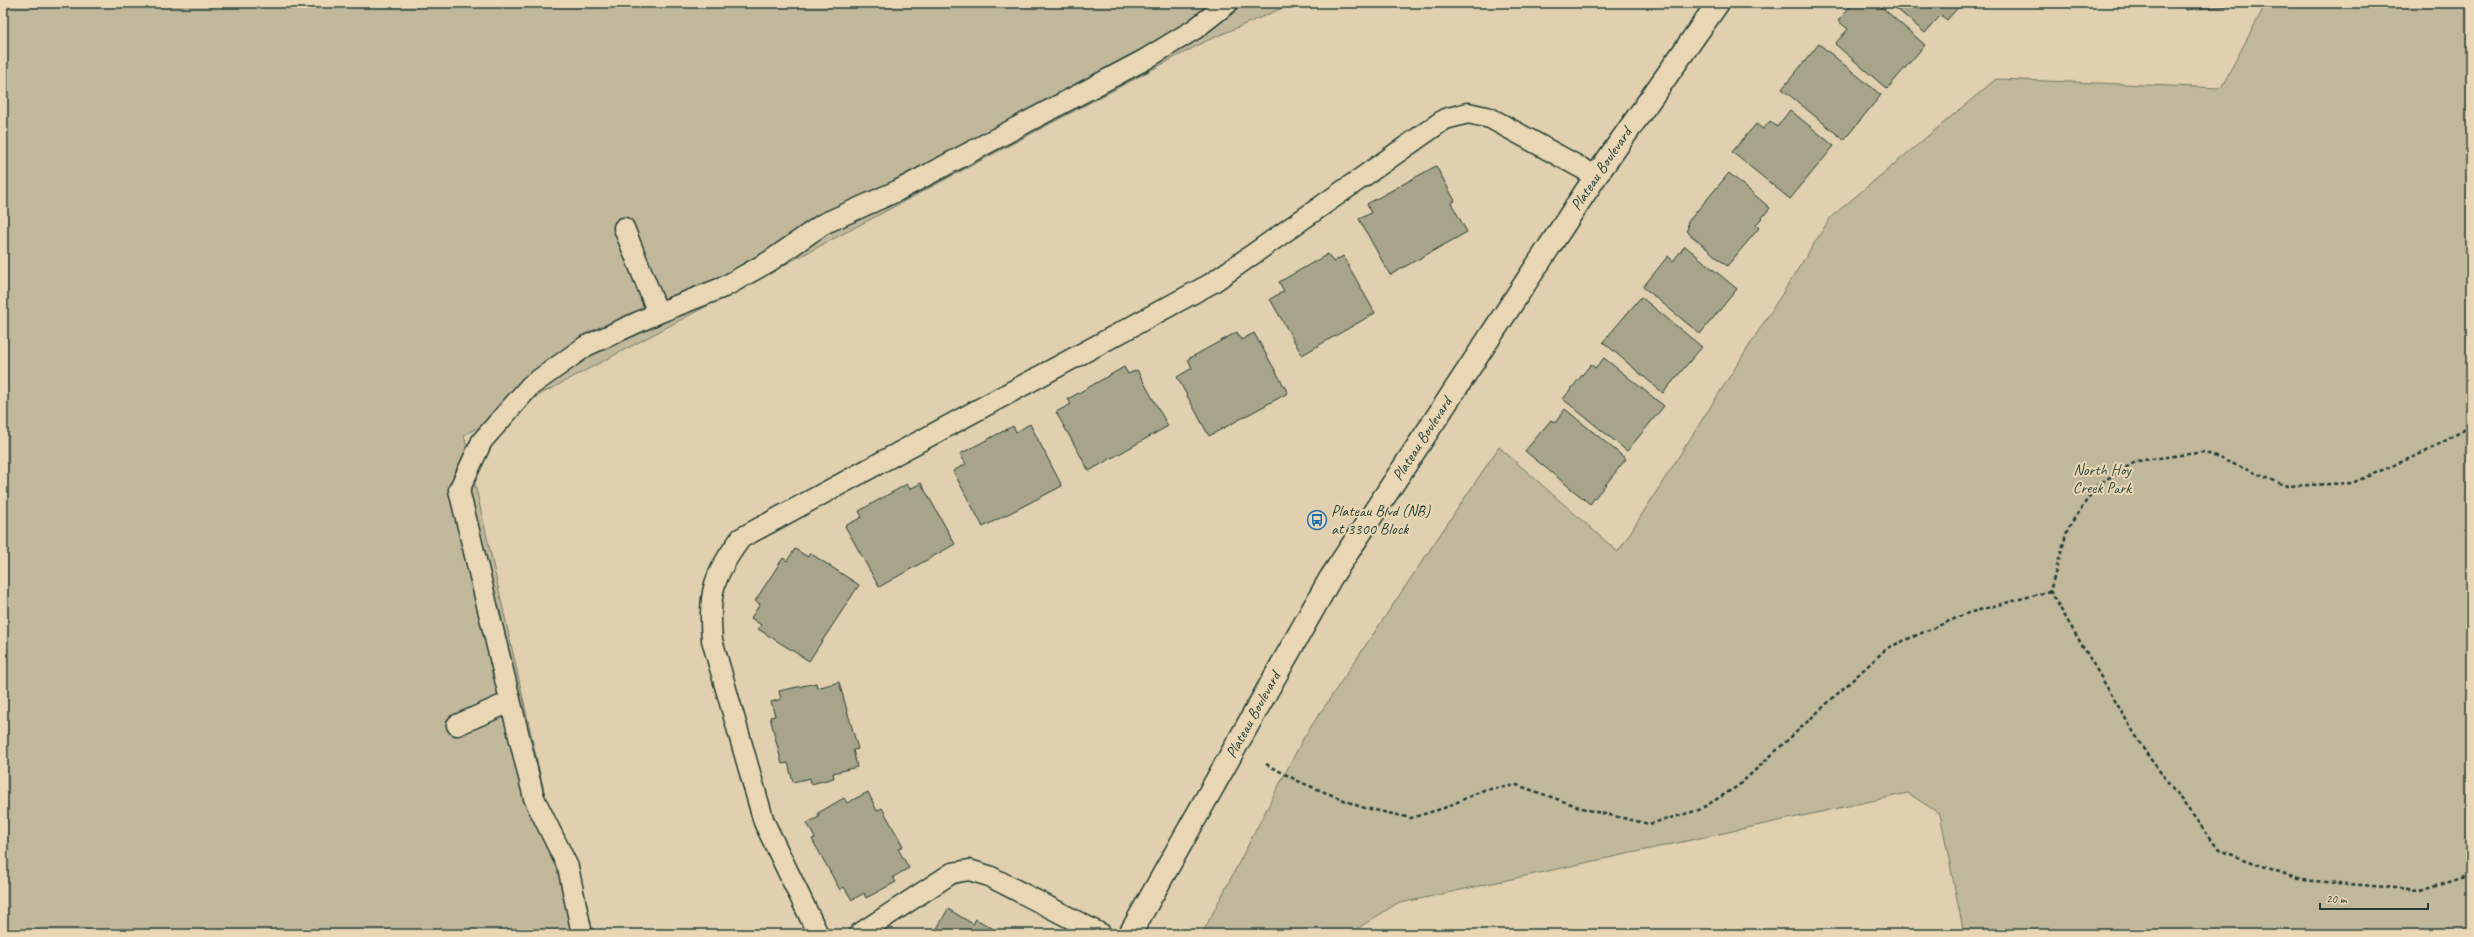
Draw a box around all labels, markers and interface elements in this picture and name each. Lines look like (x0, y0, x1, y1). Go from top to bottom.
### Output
street label: Plateau Boulevard (1566, 122, 1638, 214)
street label: Plateau Boulevard (1388, 391, 1458, 485)
park label: North Hoy Creek Park (2073, 460, 2132, 498)
place label: Plateau Blvd (NB) at 3300 Block (1331, 501, 1431, 539)
bus stop icon: Plateau Blvd (NB) at 3300 Block (1306, 509, 1328, 531)
street label: Plateau Boulevard (1221, 666, 1286, 762)
scale bar (2320, 885, 2428, 911)
text: 20 m (2326, 891, 2348, 907)

